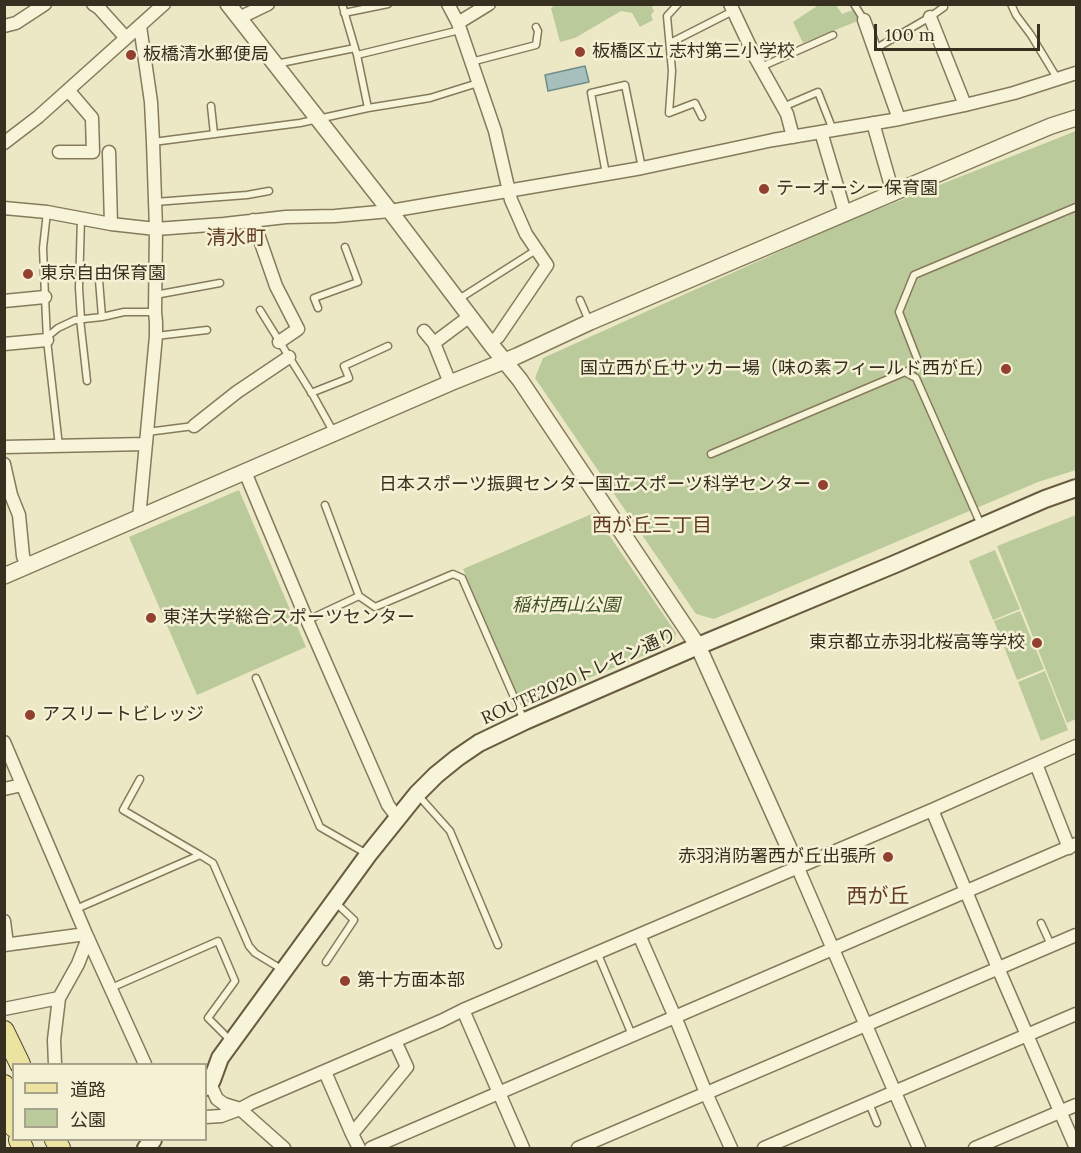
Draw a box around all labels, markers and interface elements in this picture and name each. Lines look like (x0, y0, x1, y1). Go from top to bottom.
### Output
scale bar (877, 12, 1044, 50)
text: 100 m (885, 23, 935, 46)
place label: 板橋区立 志村第三小学校 (592, 41, 795, 63)
place label: 板橋清水郵便局 (143, 44, 269, 66)
marker: 板橋区立 志村第三小学校 (573, 45, 587, 59)
marker: 板橋清水郵便局 (124, 48, 138, 62)
place label: テーオーシー保育園 (776, 178, 938, 200)
marker: テーオーシー保育園 (757, 182, 771, 196)
district label: 清水町 (206, 226, 266, 250)
place label: 東京自由保育園 (40, 263, 166, 285)
marker: 東京自由保育園 (21, 267, 35, 281)
place label: 国立西が丘サッカー場（味の素フィールド西が丘） (580, 358, 994, 380)
marker: 国立西が丘サッカー場（味の素フィールド西が丘） (999, 362, 1013, 376)
place label: 日本スポーツ振興センター国立スポーツ科学センター (379, 474, 811, 496)
marker: 日本スポーツ振興センター国立スポーツ科学センター (816, 478, 830, 492)
district label: 西が丘三丁目 (592, 514, 712, 538)
park label: 稲村西山公園 (512, 595, 620, 617)
place label: 東洋大学総合スポーツセンター (163, 607, 415, 629)
marker: 東洋大学総合スポーツセンター (144, 611, 158, 625)
street label: ROUTE2020トレセン通り (478, 624, 680, 730)
place label: 東京都立赤羽北桜高等学校 (809, 632, 1025, 654)
marker: 東京都立赤羽北桜高等学校 (1030, 636, 1044, 650)
place label: アスリートビレッジ (42, 704, 204, 726)
marker: アスリートビレッジ (23, 708, 37, 722)
place label: 赤羽消防署西が丘出張所 (678, 846, 876, 868)
marker: 赤羽消防署西が丘出張所 (881, 850, 895, 864)
district label: 西が丘 (847, 884, 909, 910)
place label: 第十方面本部 (357, 970, 465, 992)
marker: 第十方面本部 (338, 974, 352, 988)
legend (12, 1063, 207, 1141)
text: 道路 (70, 1078, 106, 1101)
text: 公園 (70, 1108, 106, 1131)

